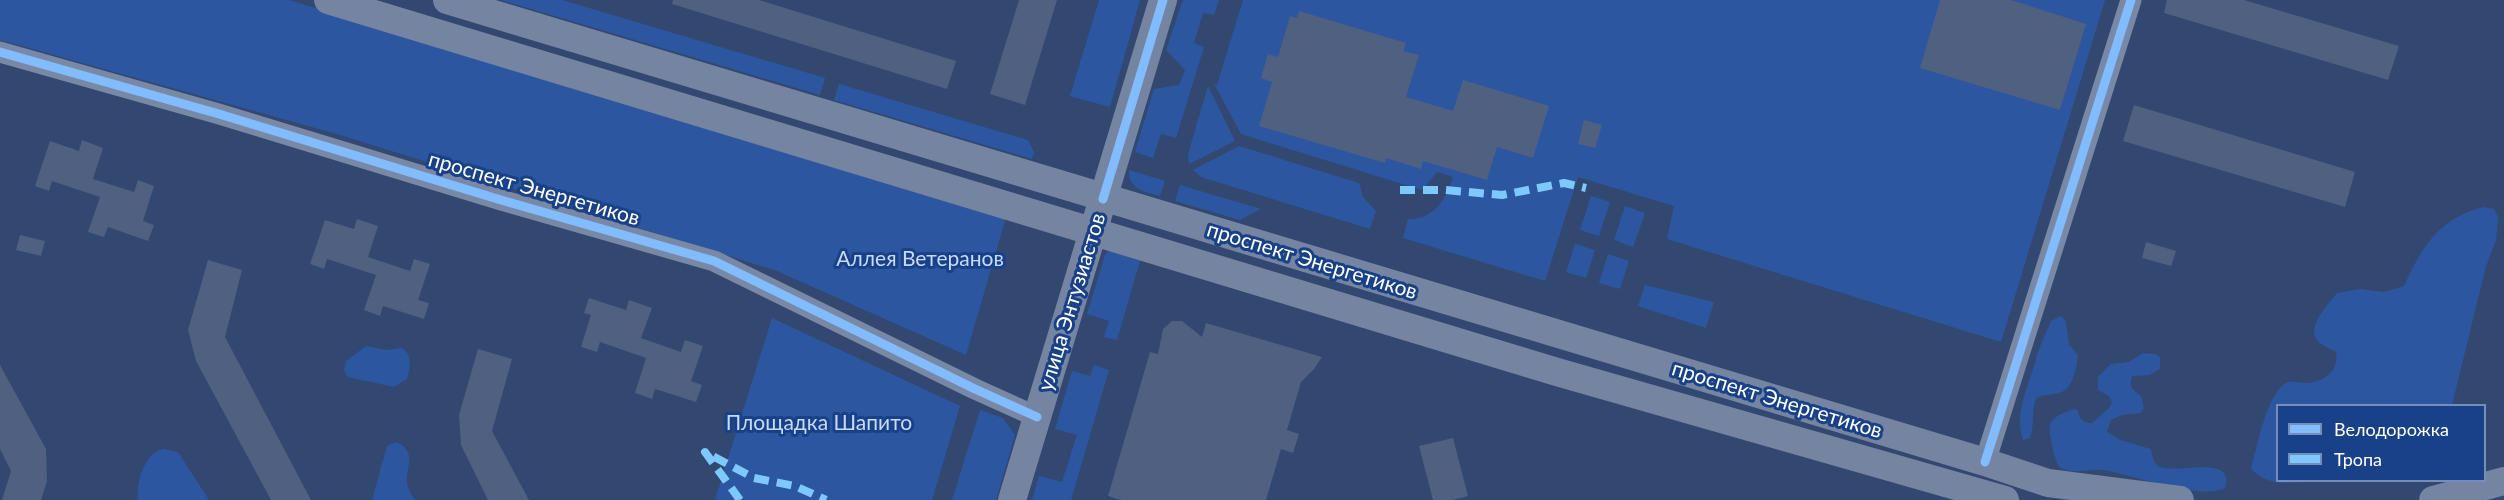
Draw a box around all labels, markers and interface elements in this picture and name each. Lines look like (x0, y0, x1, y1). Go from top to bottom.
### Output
street label: проспект Энергетиков (426, 147, 642, 231)
street label: улица Энтузиастов (1033, 210, 1111, 394)
street label: проспект Энергетиков (1204, 217, 1420, 305)
park label: Аллея Ветеранов (836, 246, 1004, 272)
street label: проспект Энергетиков (1669, 356, 1885, 444)
legend (2276, 404, 2486, 482)
park label: Площадка Шапито (726, 410, 912, 436)
text: Велодорожка (2334, 418, 2449, 440)
text: Тропа (2334, 448, 2382, 470)

